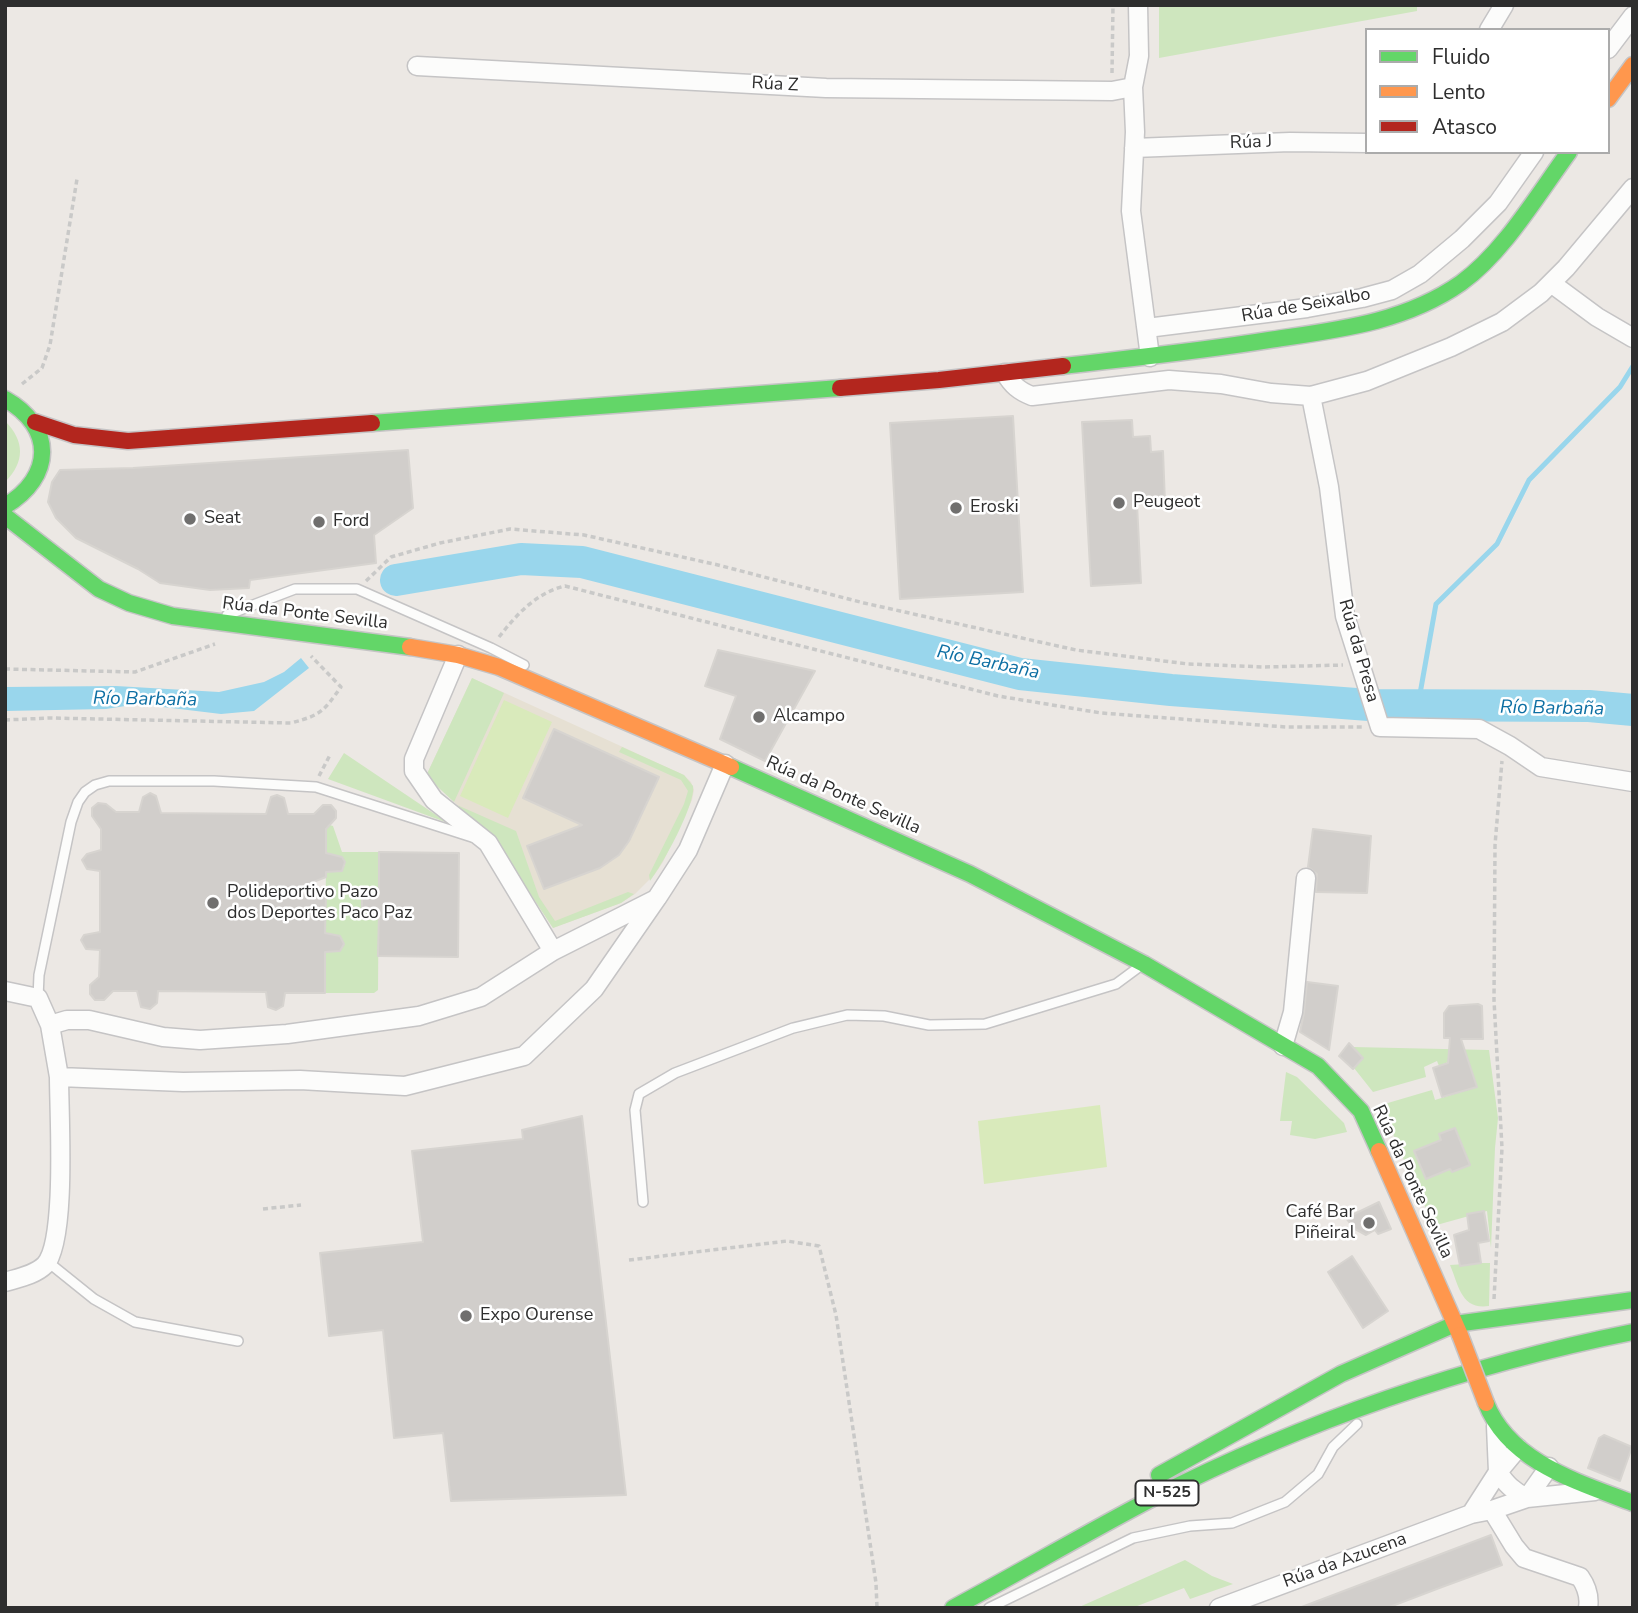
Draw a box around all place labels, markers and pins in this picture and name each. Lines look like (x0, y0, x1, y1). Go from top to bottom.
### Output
place label: Peugeot (1133, 492, 1200, 514)
marker: Peugeot (1111, 495, 1127, 511)
place label: Eroski (970, 497, 1019, 519)
marker: Eroski (948, 500, 964, 516)
place label: Seat (204, 508, 240, 530)
marker: Seat (182, 511, 198, 527)
place label: Ford (333, 511, 369, 533)
marker: Ford (311, 514, 327, 530)
place label: Alcampo (773, 706, 845, 728)
marker: Alcampo (751, 709, 767, 725)
place label: Polideportivo Pazo dos Deportes Paco Paz (227, 882, 412, 924)
marker: Polideportivo Pazo dos Deportes Paco Paz (205, 895, 221, 911)
place label: Café Bar Piñeiral (1286, 1202, 1355, 1244)
marker: Café Bar Piñeiral (1361, 1215, 1377, 1231)
place label: Expo Ourense (480, 1305, 593, 1327)
marker: Expo Ourense (458, 1308, 474, 1324)

